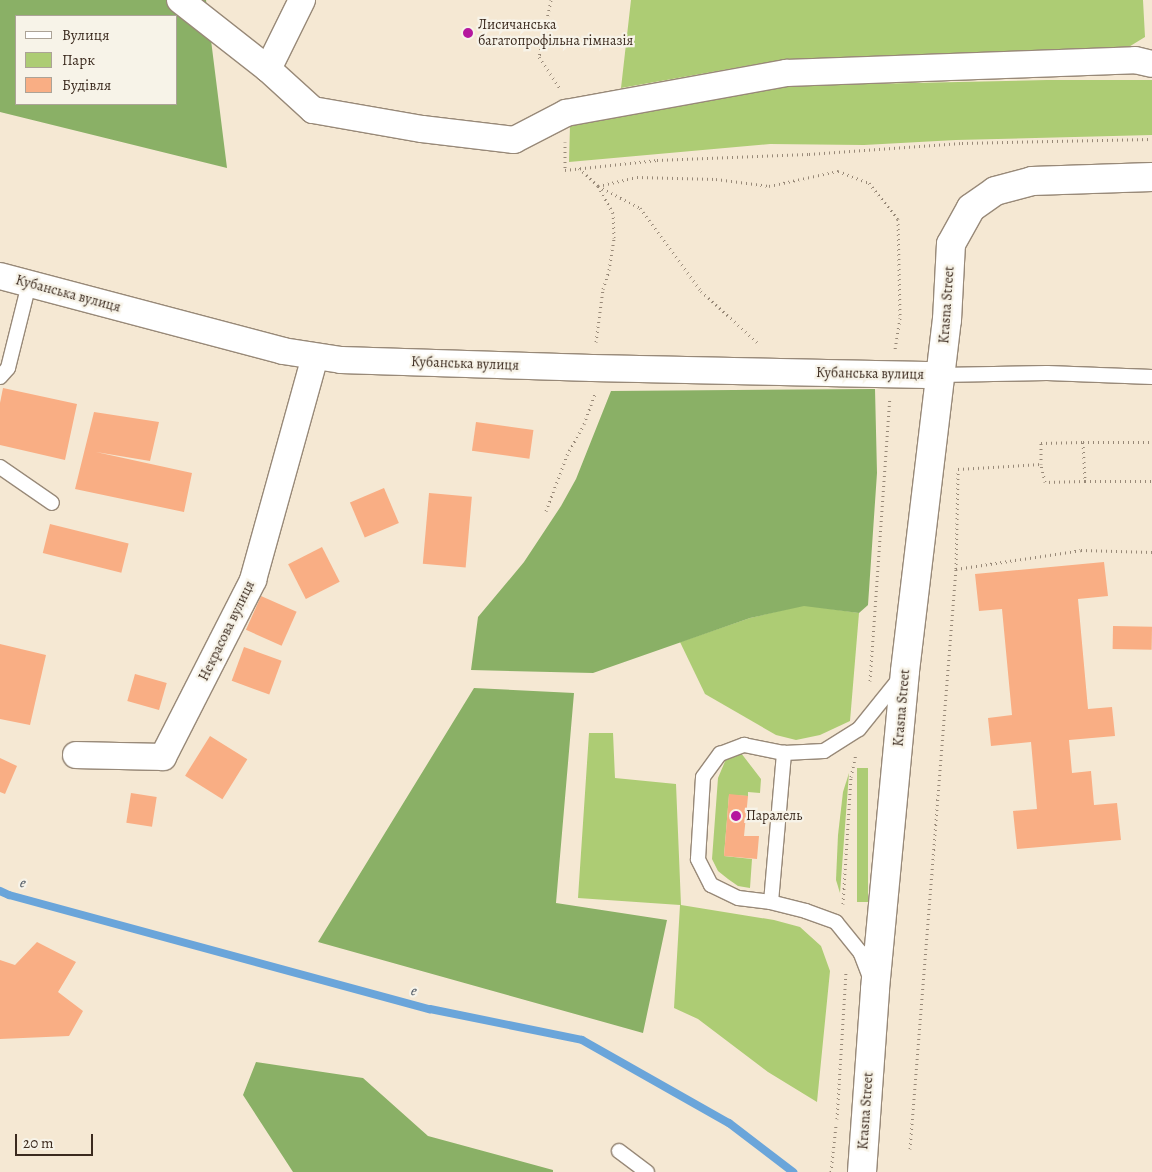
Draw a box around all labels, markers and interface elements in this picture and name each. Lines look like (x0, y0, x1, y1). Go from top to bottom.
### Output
legend (15, 15, 178, 105)
place label: Лисичанська багатопрофільна гімназія (478, 17, 633, 49)
text: Вулиця (62, 25, 109, 45)
marker: Лисичанська багатопрофільна гімназія (462, 27, 474, 39)
text: Парк (62, 50, 95, 70)
text: Будівля (62, 75, 111, 95)
street label: Krasna Street (936, 266, 958, 344)
street label: Кубанська вулиця (14, 272, 122, 316)
street label: Кубанська вулиця (411, 354, 519, 374)
street label: Кубанська вулиця (816, 365, 924, 383)
street label: Некрасова вулиця (196, 578, 258, 684)
street label: Krasna Street (890, 669, 914, 747)
place label: Паралель (746, 808, 802, 824)
marker: Паралель (730, 810, 742, 822)
water label: e (18, 874, 28, 892)
water label: e (409, 982, 419, 1000)
street label: Krasna Street (855, 1072, 877, 1150)
scale bar (18, 1124, 95, 1156)
text: 20 m (23, 1133, 54, 1153)

